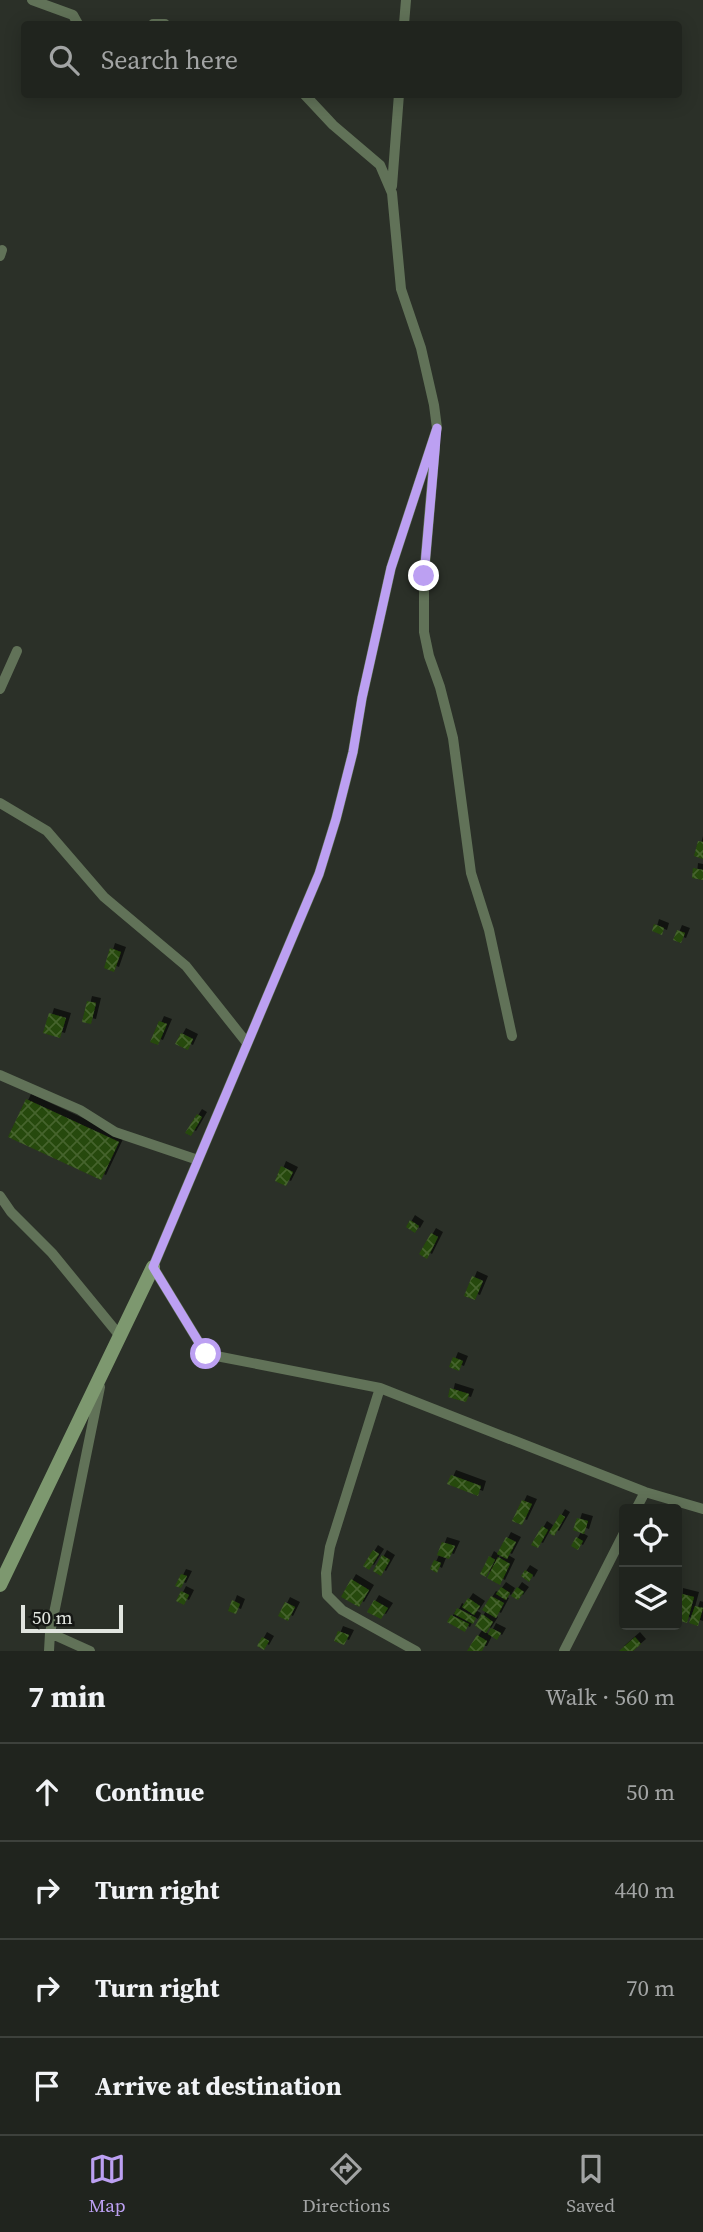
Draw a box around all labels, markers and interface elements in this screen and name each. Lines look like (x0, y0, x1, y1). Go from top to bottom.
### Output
search box (21, 21, 682, 98)
icon: search (45, 41, 83, 79)
text: Search here (101, 42, 238, 78)
route end (408, 560, 439, 591)
route start (190, 1338, 221, 1369)
map controls (619, 1504, 682, 1630)
button: locate (619, 1504, 682, 1567)
button: layers (619, 1567, 682, 1630)
scale bar (21, 1602, 122, 1634)
text: 50 m (32, 1604, 73, 1630)
text: 7 min (28, 1676, 106, 1717)
text: Walk · 560 m (545, 1681, 675, 1713)
icon: ahead (28, 1773, 66, 1811)
text: Continue (95, 1774, 204, 1810)
text: 50 m (626, 1776, 675, 1808)
icon: right (28, 1871, 66, 1909)
text: Turn right (95, 1872, 219, 1908)
text: 440 m (614, 1874, 675, 1906)
icon: right (28, 1969, 66, 2007)
text: Turn right (95, 1970, 219, 2006)
text: 70 m (626, 1972, 675, 2004)
icon: arrive (28, 2067, 66, 2105)
text: Arrive at destination (95, 2068, 342, 2104)
tab: Map (88, 2150, 126, 2218)
tab: Directions (302, 2150, 390, 2218)
tab: Saved (566, 2150, 615, 2218)

